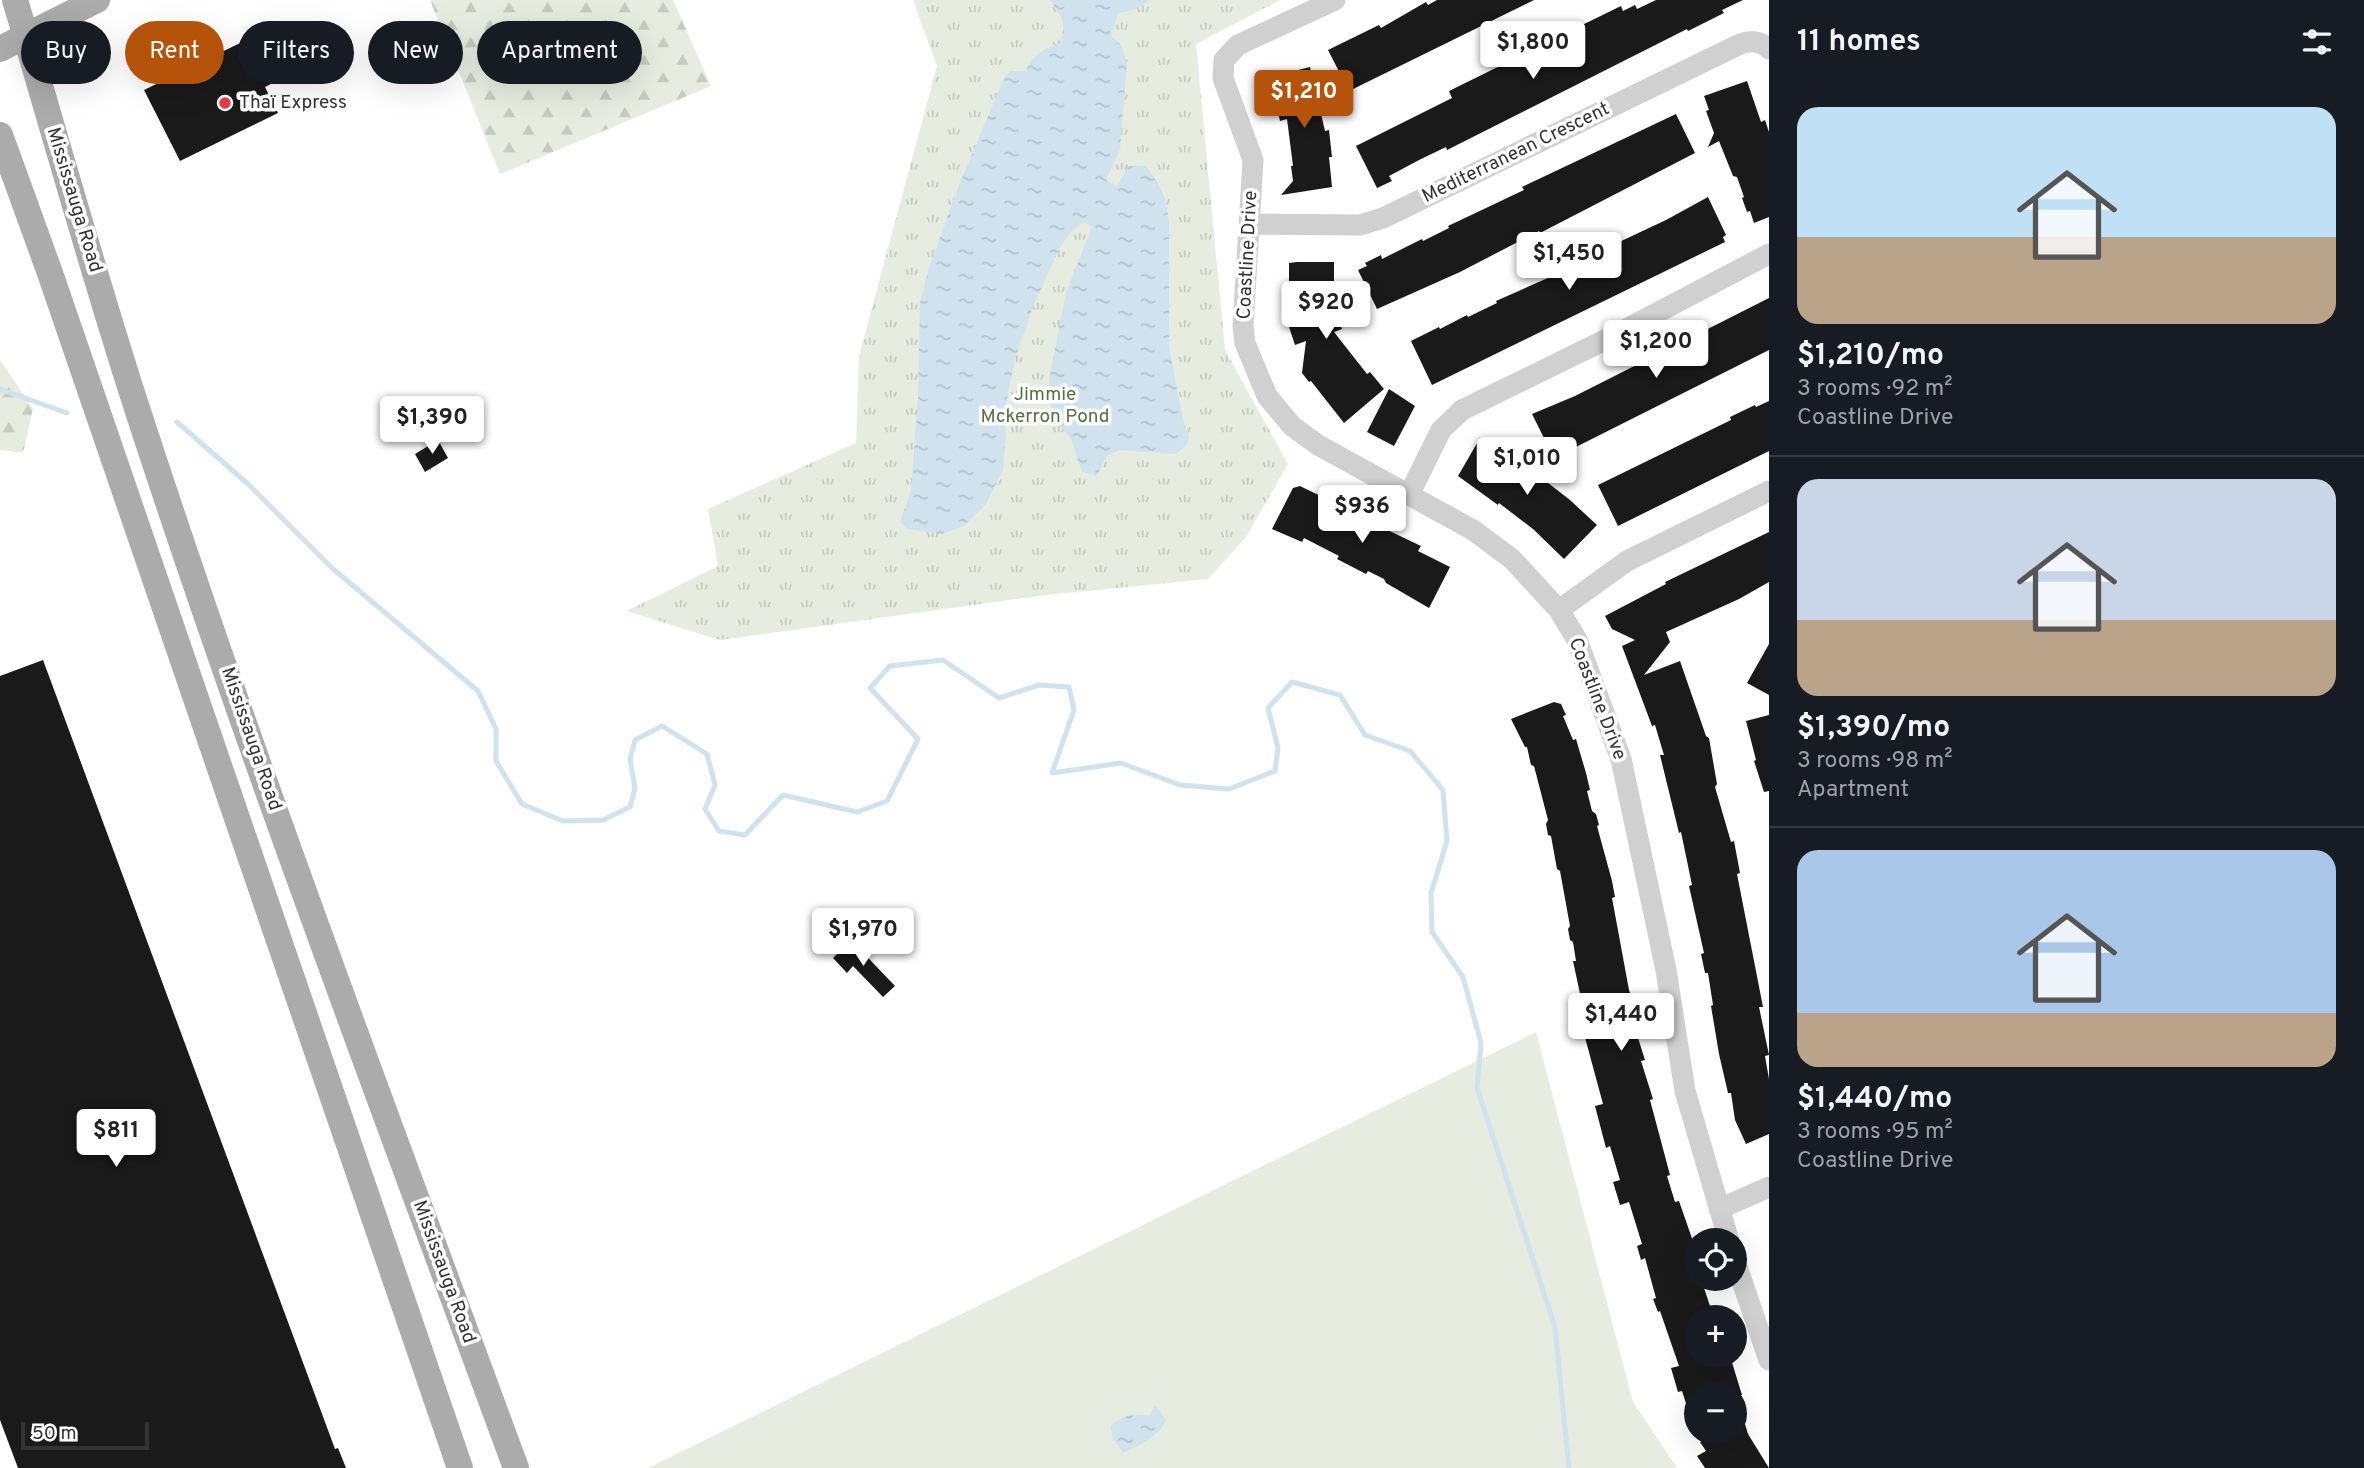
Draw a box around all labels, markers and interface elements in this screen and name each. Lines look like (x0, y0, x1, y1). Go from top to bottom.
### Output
chip: Buy (21, 21, 111, 84)
chip: Rent (125, 21, 224, 84)
chip: Filters (238, 21, 354, 84)
chip: New (368, 21, 463, 84)
chip: Apartment (477, 21, 642, 84)
pin: $1,800 (1476, 22, 1590, 81)
icon: filters (2298, 23, 2336, 61)
text: 11 homes (1797, 24, 1921, 61)
text: $1,800 (1496, 29, 1570, 58)
pin: $1,210 (1247, 71, 1361, 130)
text: $1,210 (1270, 78, 1338, 107)
place label: Thaï Express (239, 91, 347, 115)
marker: Thaï Express (217, 95, 233, 111)
street label: Mediterranean Crescent (1418, 97, 1614, 209)
street label: Mississauga Road (41, 125, 107, 275)
icon: home (2004, 152, 2130, 278)
street label: Coastline Drive (1233, 190, 1263, 320)
pin: $1,450 (1512, 232, 1626, 292)
text: $1,450 (1533, 240, 1605, 269)
pin: $920 (1285, 282, 1367, 341)
text: $920 (1297, 289, 1355, 318)
pin: $1,200 (1599, 320, 1713, 380)
text: $1,200 (1619, 328, 1693, 357)
text: $1,210/mo (1797, 338, 1944, 375)
text: 3 rooms · 92 m² (1797, 375, 1953, 404)
park label: Jimmie Mckerron Pond (981, 383, 1109, 429)
pin: $1,390 (375, 396, 489, 456)
text: $1,390 (396, 404, 468, 433)
text: Coastline Drive (1797, 404, 1953, 433)
pin: $1,010 (1470, 438, 1584, 497)
text: $1,010 (1493, 445, 1561, 474)
pin: $936 (1321, 486, 1403, 545)
text: $936 (1334, 493, 1390, 522)
icon: home (2004, 524, 2130, 650)
street label: Coastline Drive (1563, 634, 1631, 764)
street label: Mississauga Road (215, 664, 287, 814)
text: $1,390/mo (1797, 710, 1950, 747)
text: 3 rooms · 98 m² (1797, 747, 1953, 776)
text: Apartment (1797, 776, 1909, 805)
icon: home (2004, 895, 2130, 1021)
pin: $1,970 (806, 908, 920, 968)
text: $1,970 (828, 916, 898, 945)
pin: $1,440 (1564, 993, 1678, 1053)
text: $1,440 (1584, 1001, 1658, 1030)
text: $1,440/mo (1797, 1081, 1952, 1118)
pin: $811 (75, 1110, 157, 1169)
text: $811 (93, 1117, 139, 1146)
text: 3 rooms · 95 m² (1797, 1118, 1953, 1147)
text: Coastline Drive (1797, 1147, 1953, 1176)
street label: Mississauga Road (407, 1197, 481, 1347)
map controls (1684, 1228, 1747, 1445)
button: locate (1684, 1228, 1747, 1291)
button: + (1684, 1305, 1747, 1368)
button: − (1684, 1382, 1747, 1445)
scale bar (21, 1419, 149, 1451)
text: 50 m (32, 1422, 77, 1446)

